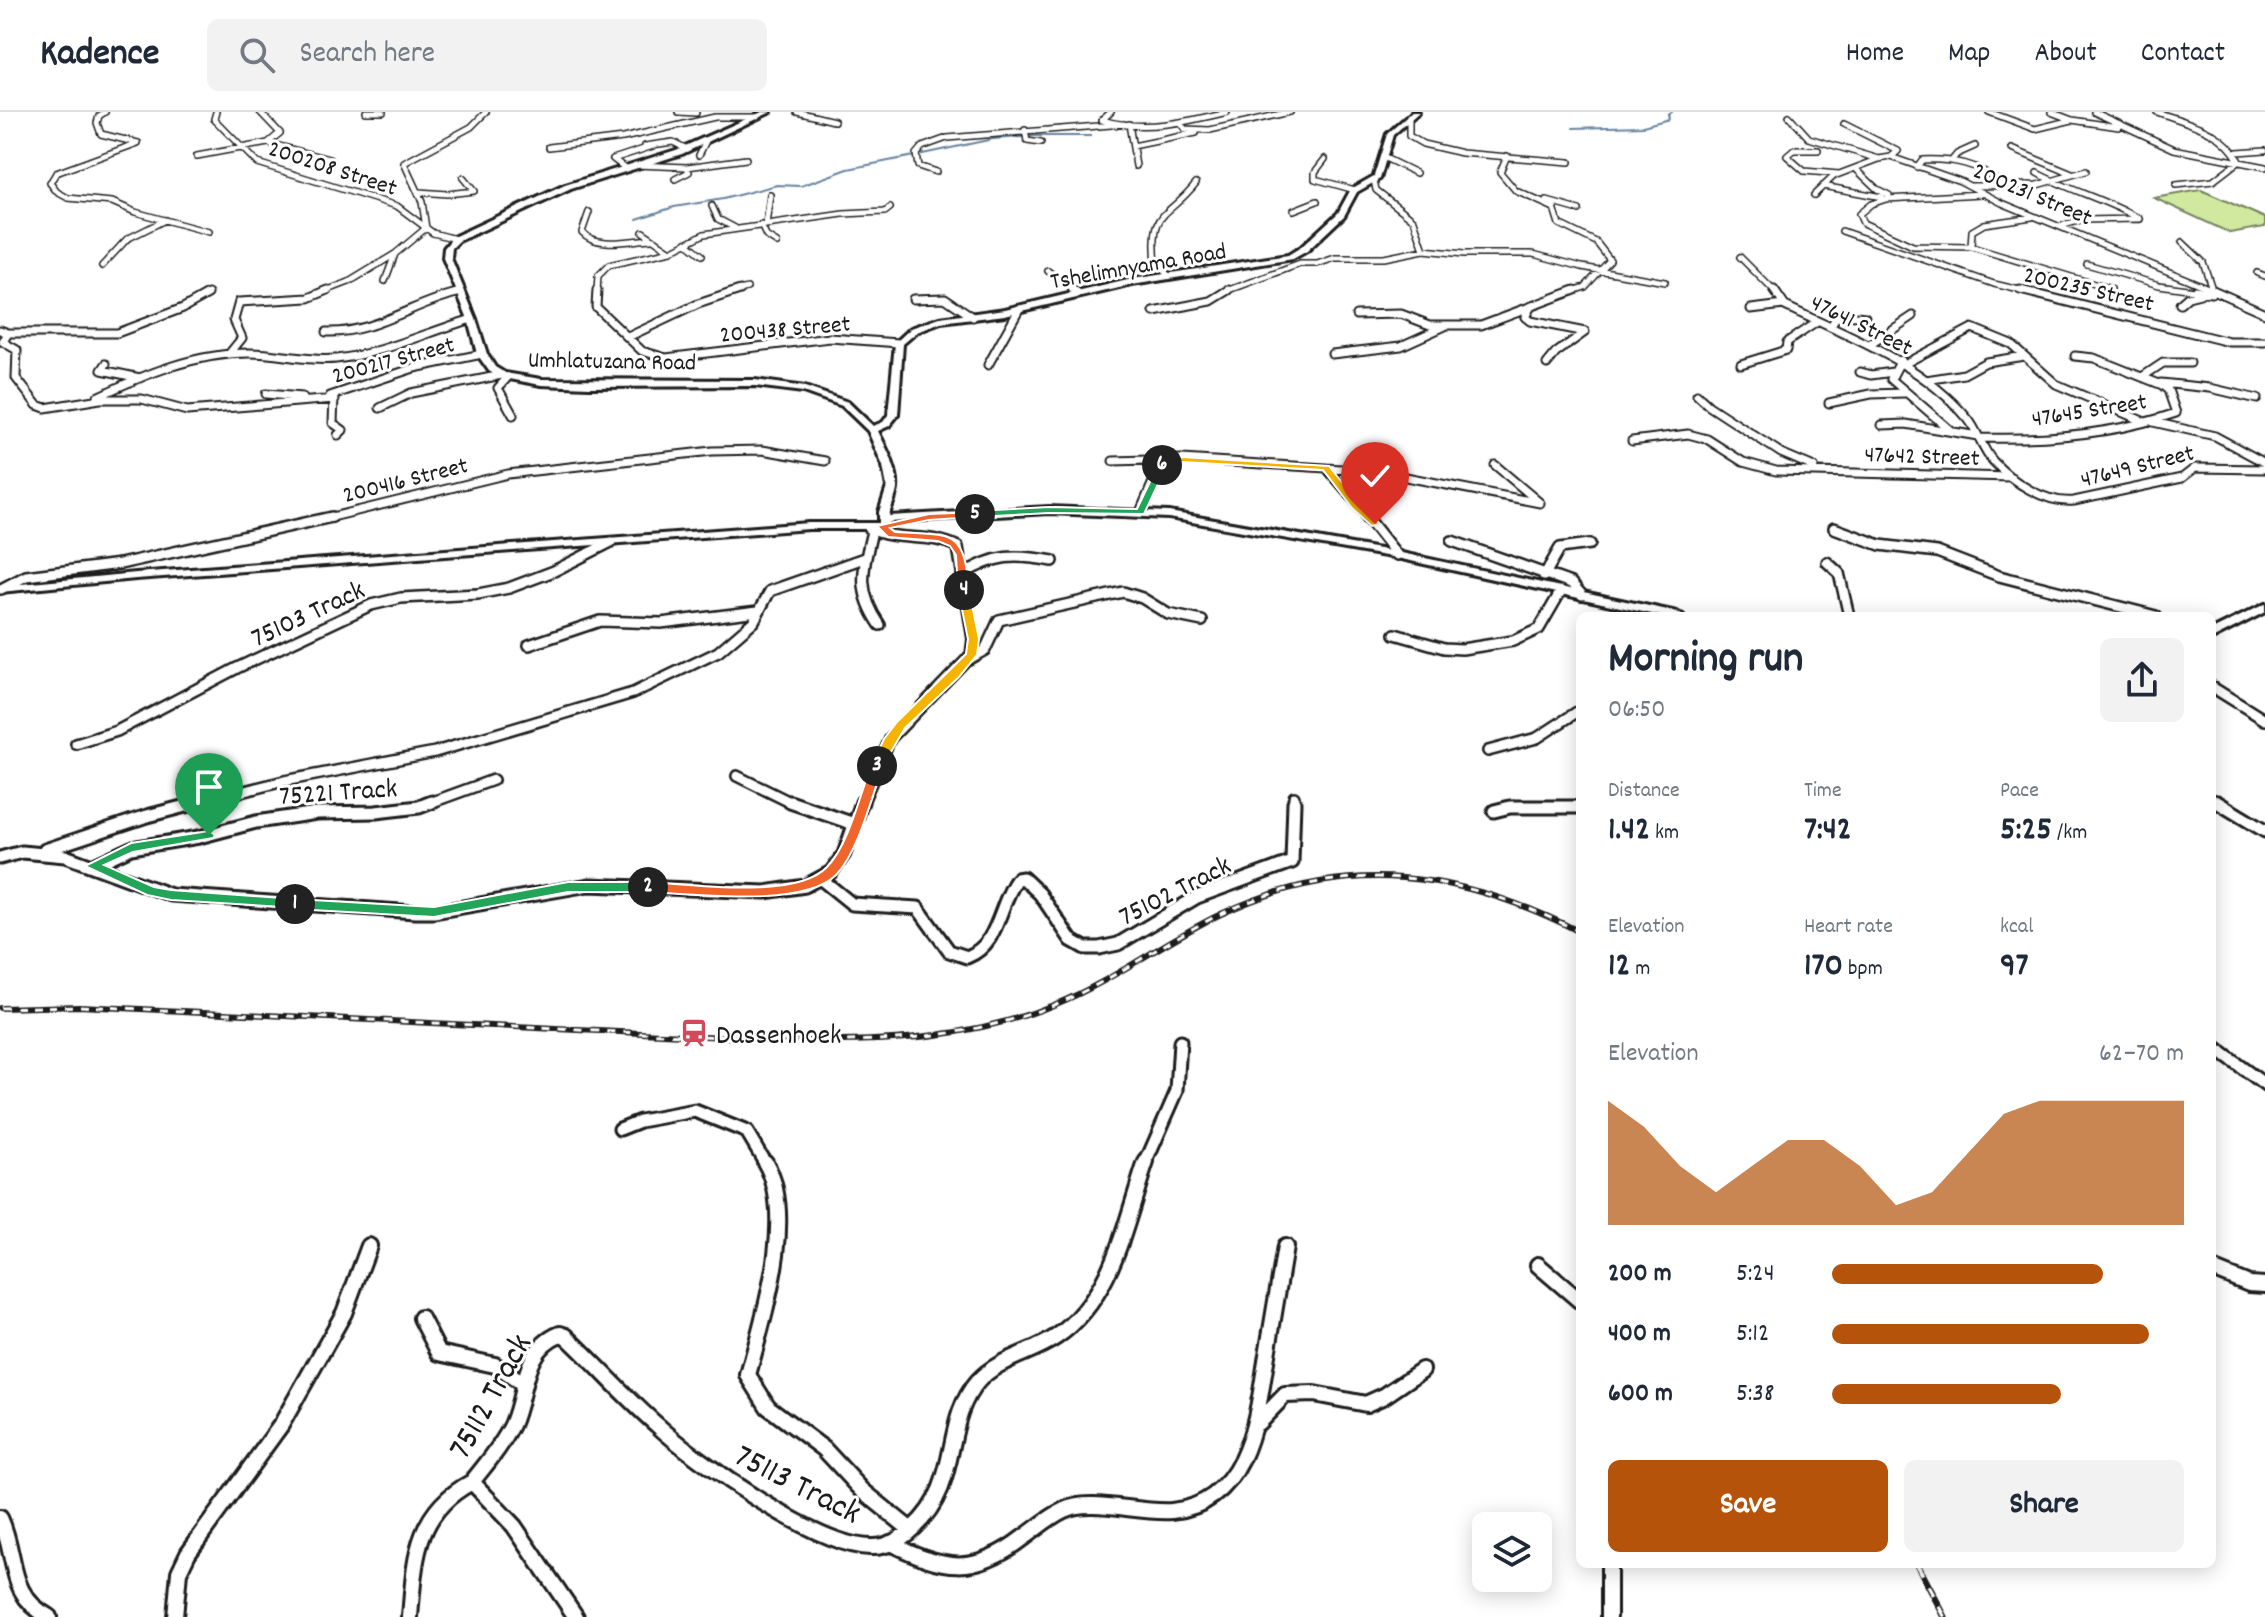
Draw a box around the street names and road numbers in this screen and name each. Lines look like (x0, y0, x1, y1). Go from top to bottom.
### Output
street label: 200208 Street (263, 133, 401, 207)
street label: 200231 Street (1967, 155, 2097, 236)
street label: Tshelimnyama Road (1048, 236, 1229, 300)
street label: 200235 Street (2020, 259, 2157, 322)
street label: 47641 Street (1804, 287, 1918, 366)
street label: 200438 Street (719, 308, 852, 354)
street label: 200217 Street (329, 329, 459, 395)
street label: Umhlatuzana Road (528, 345, 696, 381)
street label: 47645 Street (2030, 386, 2149, 438)
street label: 47649 Street (2077, 437, 2198, 498)
street label: 47642 Street (1864, 439, 1980, 477)
street label: 200416 Street (340, 450, 472, 514)
street label: 75103 Track (246, 573, 373, 660)
street label: 75221 Track (278, 771, 399, 819)
street label: 75102 Track (1113, 848, 1239, 939)
street label: 75112 Track (438, 1326, 547, 1469)
street label: 75113 Track (725, 1434, 868, 1540)

